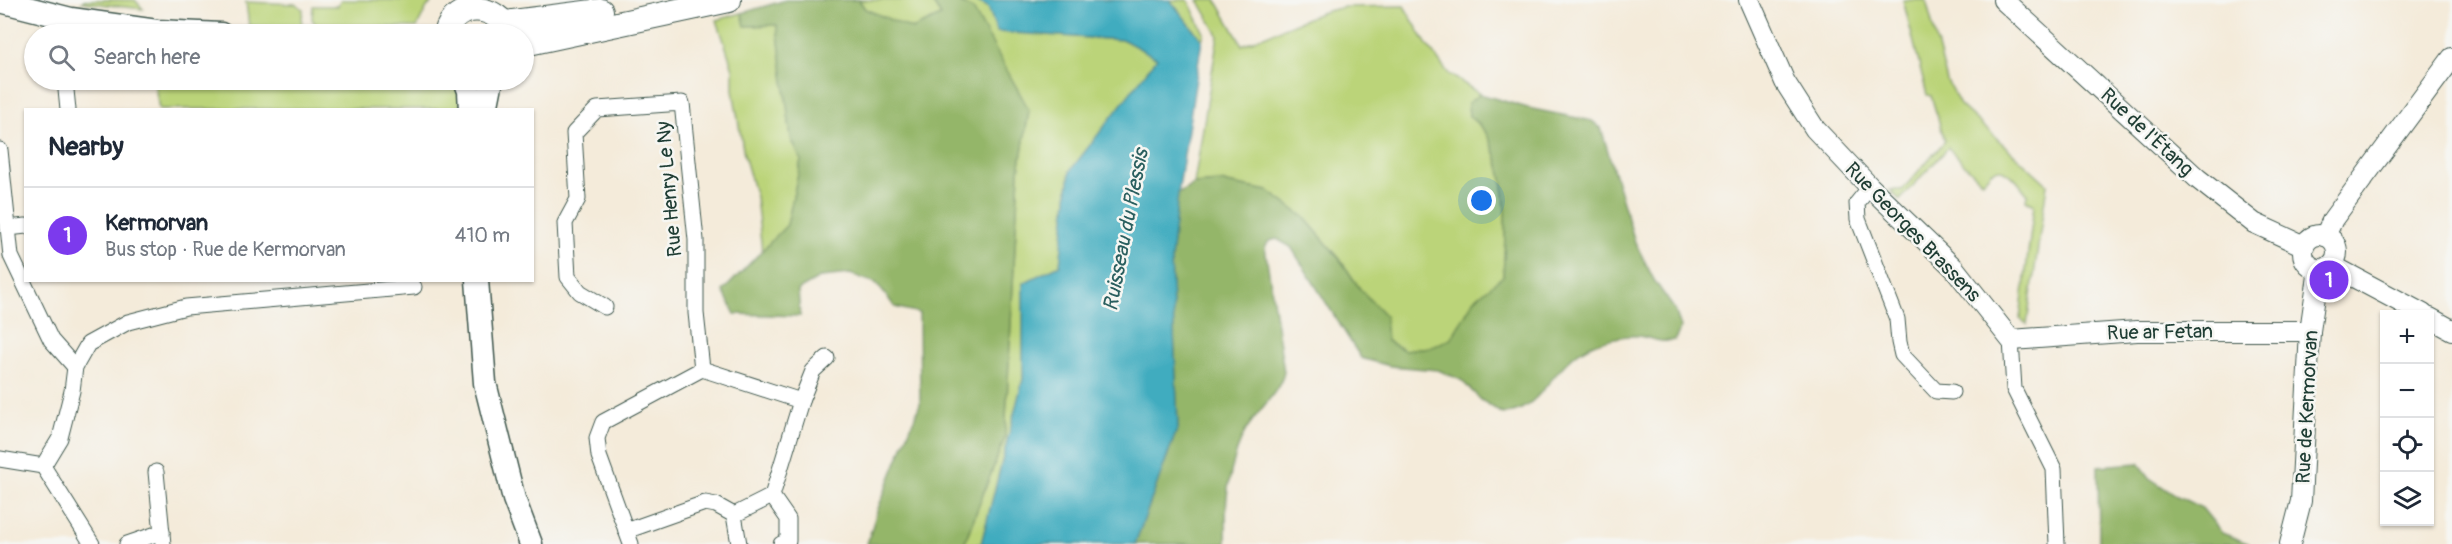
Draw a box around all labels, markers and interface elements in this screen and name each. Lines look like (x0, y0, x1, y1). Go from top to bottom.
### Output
search box (24, 24, 534, 90)
icon: search (45, 41, 78, 74)
text: Search here (93, 43, 200, 71)
street label: Rue de l'Étang (2095, 83, 2199, 181)
street label: Rue Henry Le Ny (651, 120, 687, 258)
text: Nearby (48, 131, 124, 163)
water label: Ruisseau du Plessis (1097, 144, 1155, 313)
street label: Rue Georges Brassens (1840, 157, 1986, 307)
your location (1467, 186, 1496, 215)
text: Kermorvan (105, 209, 208, 237)
text: 1 (64, 223, 71, 248)
text: 410 m (455, 223, 510, 248)
text: Bus stop · Rue de Kermorvan (105, 237, 346, 262)
pin: 1 (2310, 258, 2348, 302)
map controls (2380, 310, 2434, 526)
button: + (2380, 310, 2434, 364)
street label: Rue ar Fetan (2107, 319, 2213, 345)
street label: Rue de Kermorvan (2290, 330, 2324, 484)
button: − (2380, 364, 2434, 418)
button: locate (2380, 418, 2434, 472)
button: layers (2380, 472, 2434, 526)

